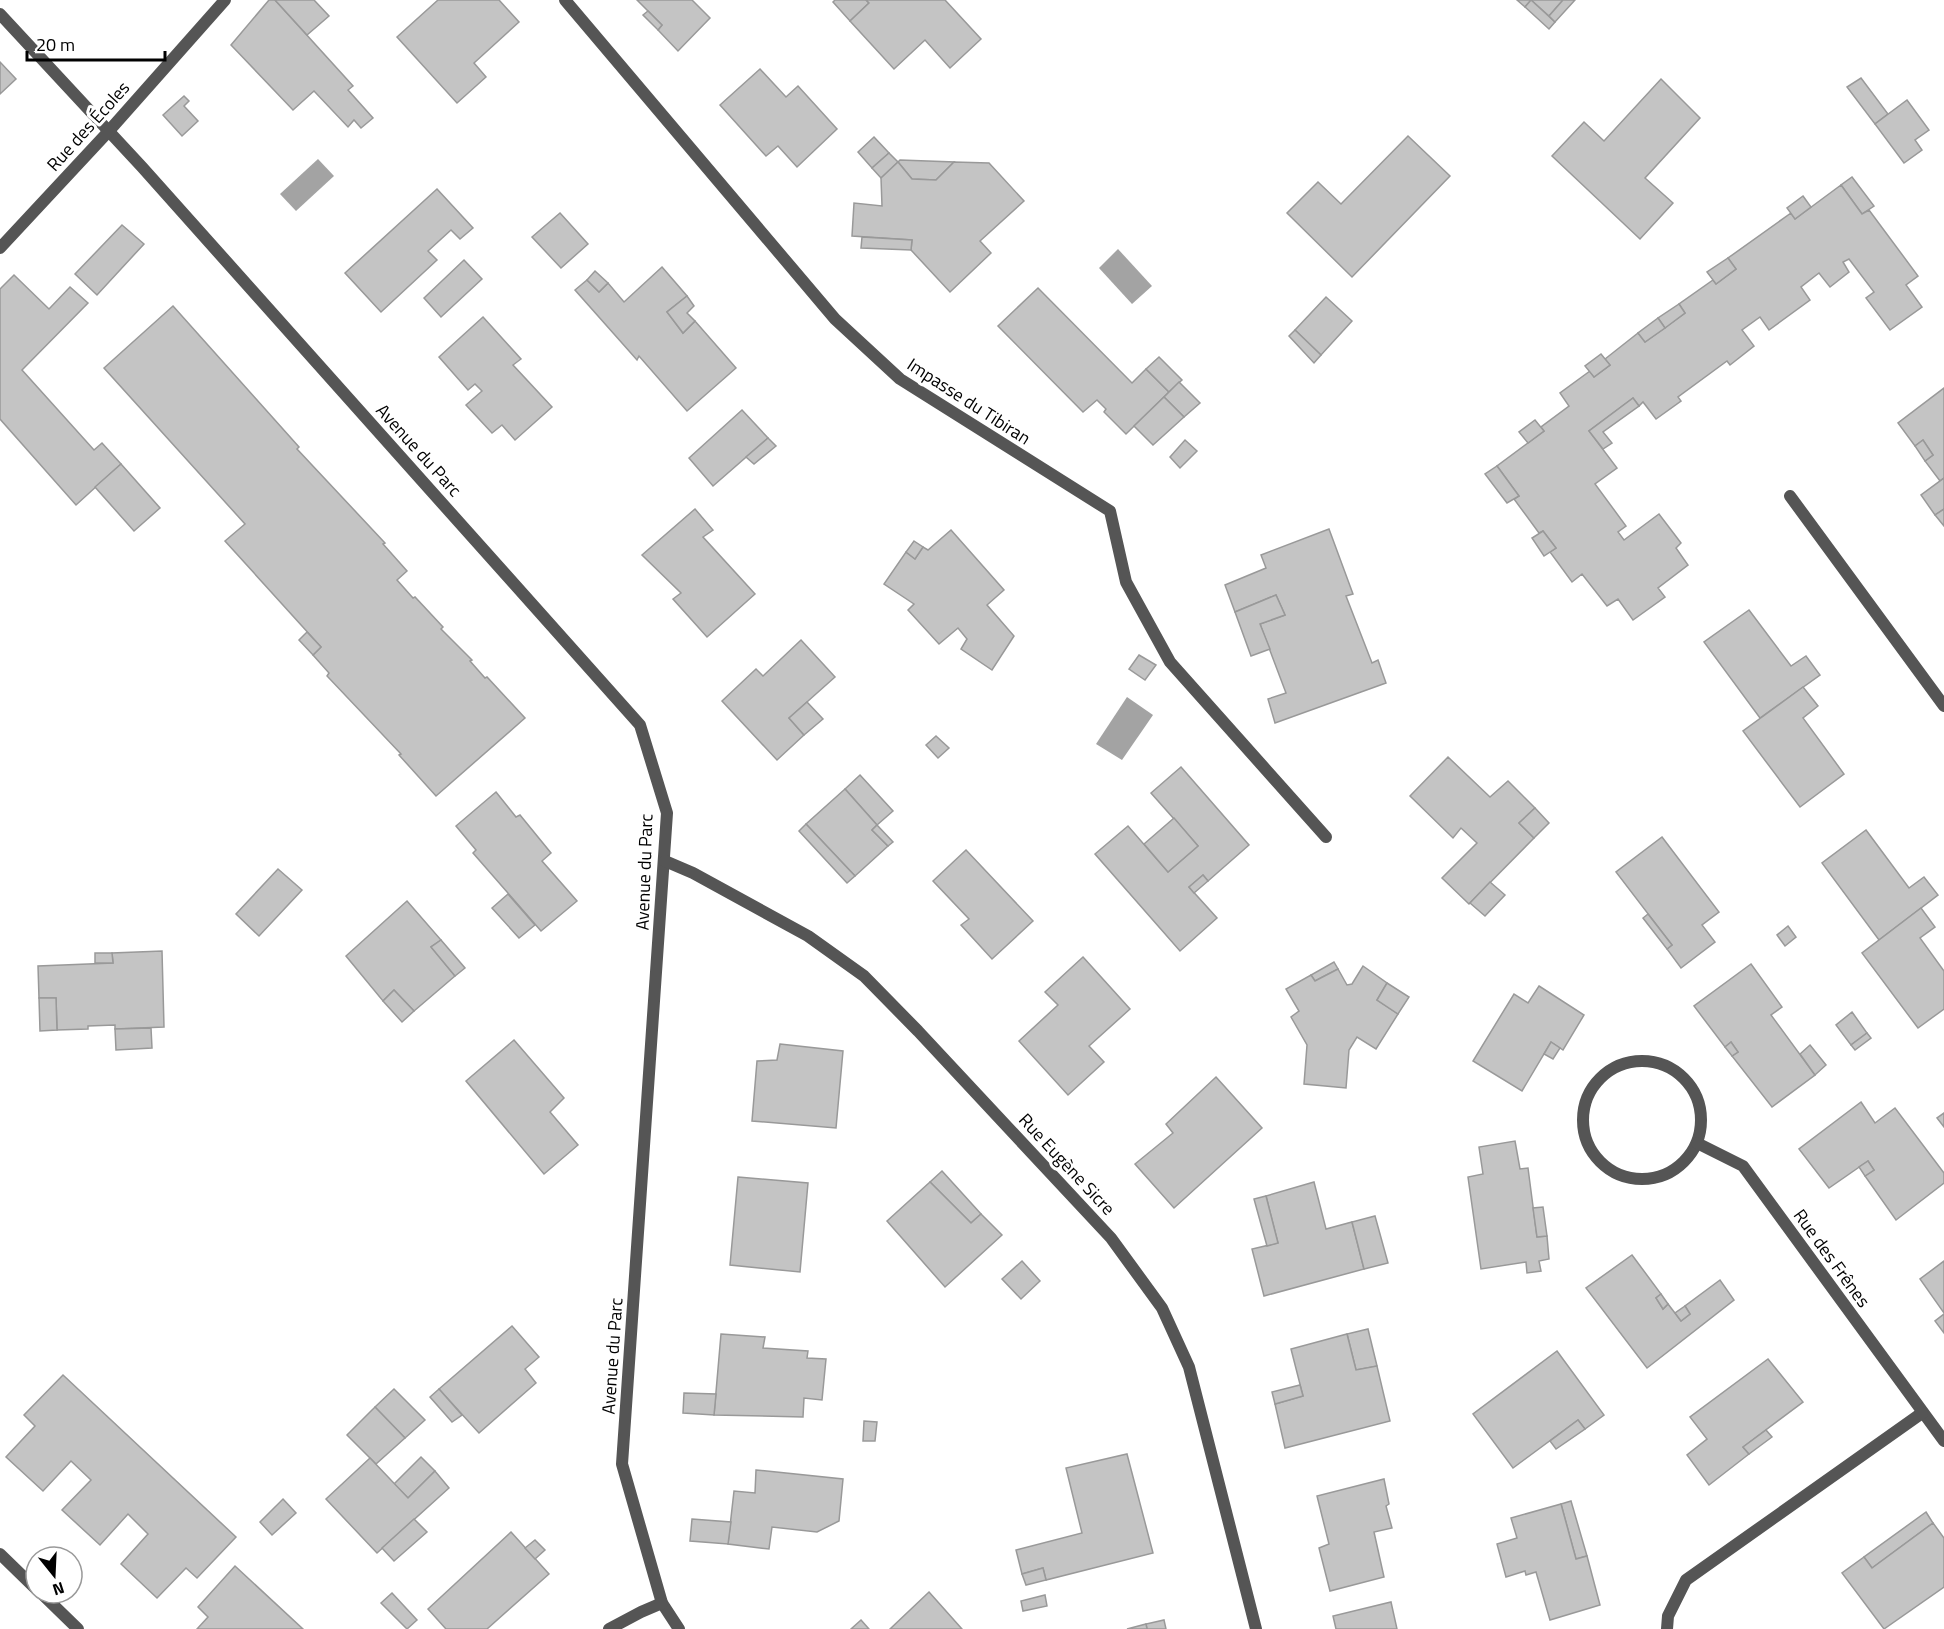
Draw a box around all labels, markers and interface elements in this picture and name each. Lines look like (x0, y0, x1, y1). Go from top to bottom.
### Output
scale bar (27, 24, 165, 62)
text: 20 m (36, 31, 75, 58)
street label: Rue des Écoles (40, 75, 136, 177)
street label: Impasse du Tibiran (902, 351, 1036, 451)
street label: Avenue du Parc (370, 398, 468, 503)
street label: Avenue du Parc (628, 813, 660, 931)
street label: Rue Eugène Sicre (1013, 1107, 1121, 1221)
street label: Rue des Frênes (1787, 1203, 1877, 1313)
street label: Avenue du Parc (594, 1297, 630, 1415)
north arrow (24, 1545, 84, 1605)
text: N (50, 1576, 68, 1602)

